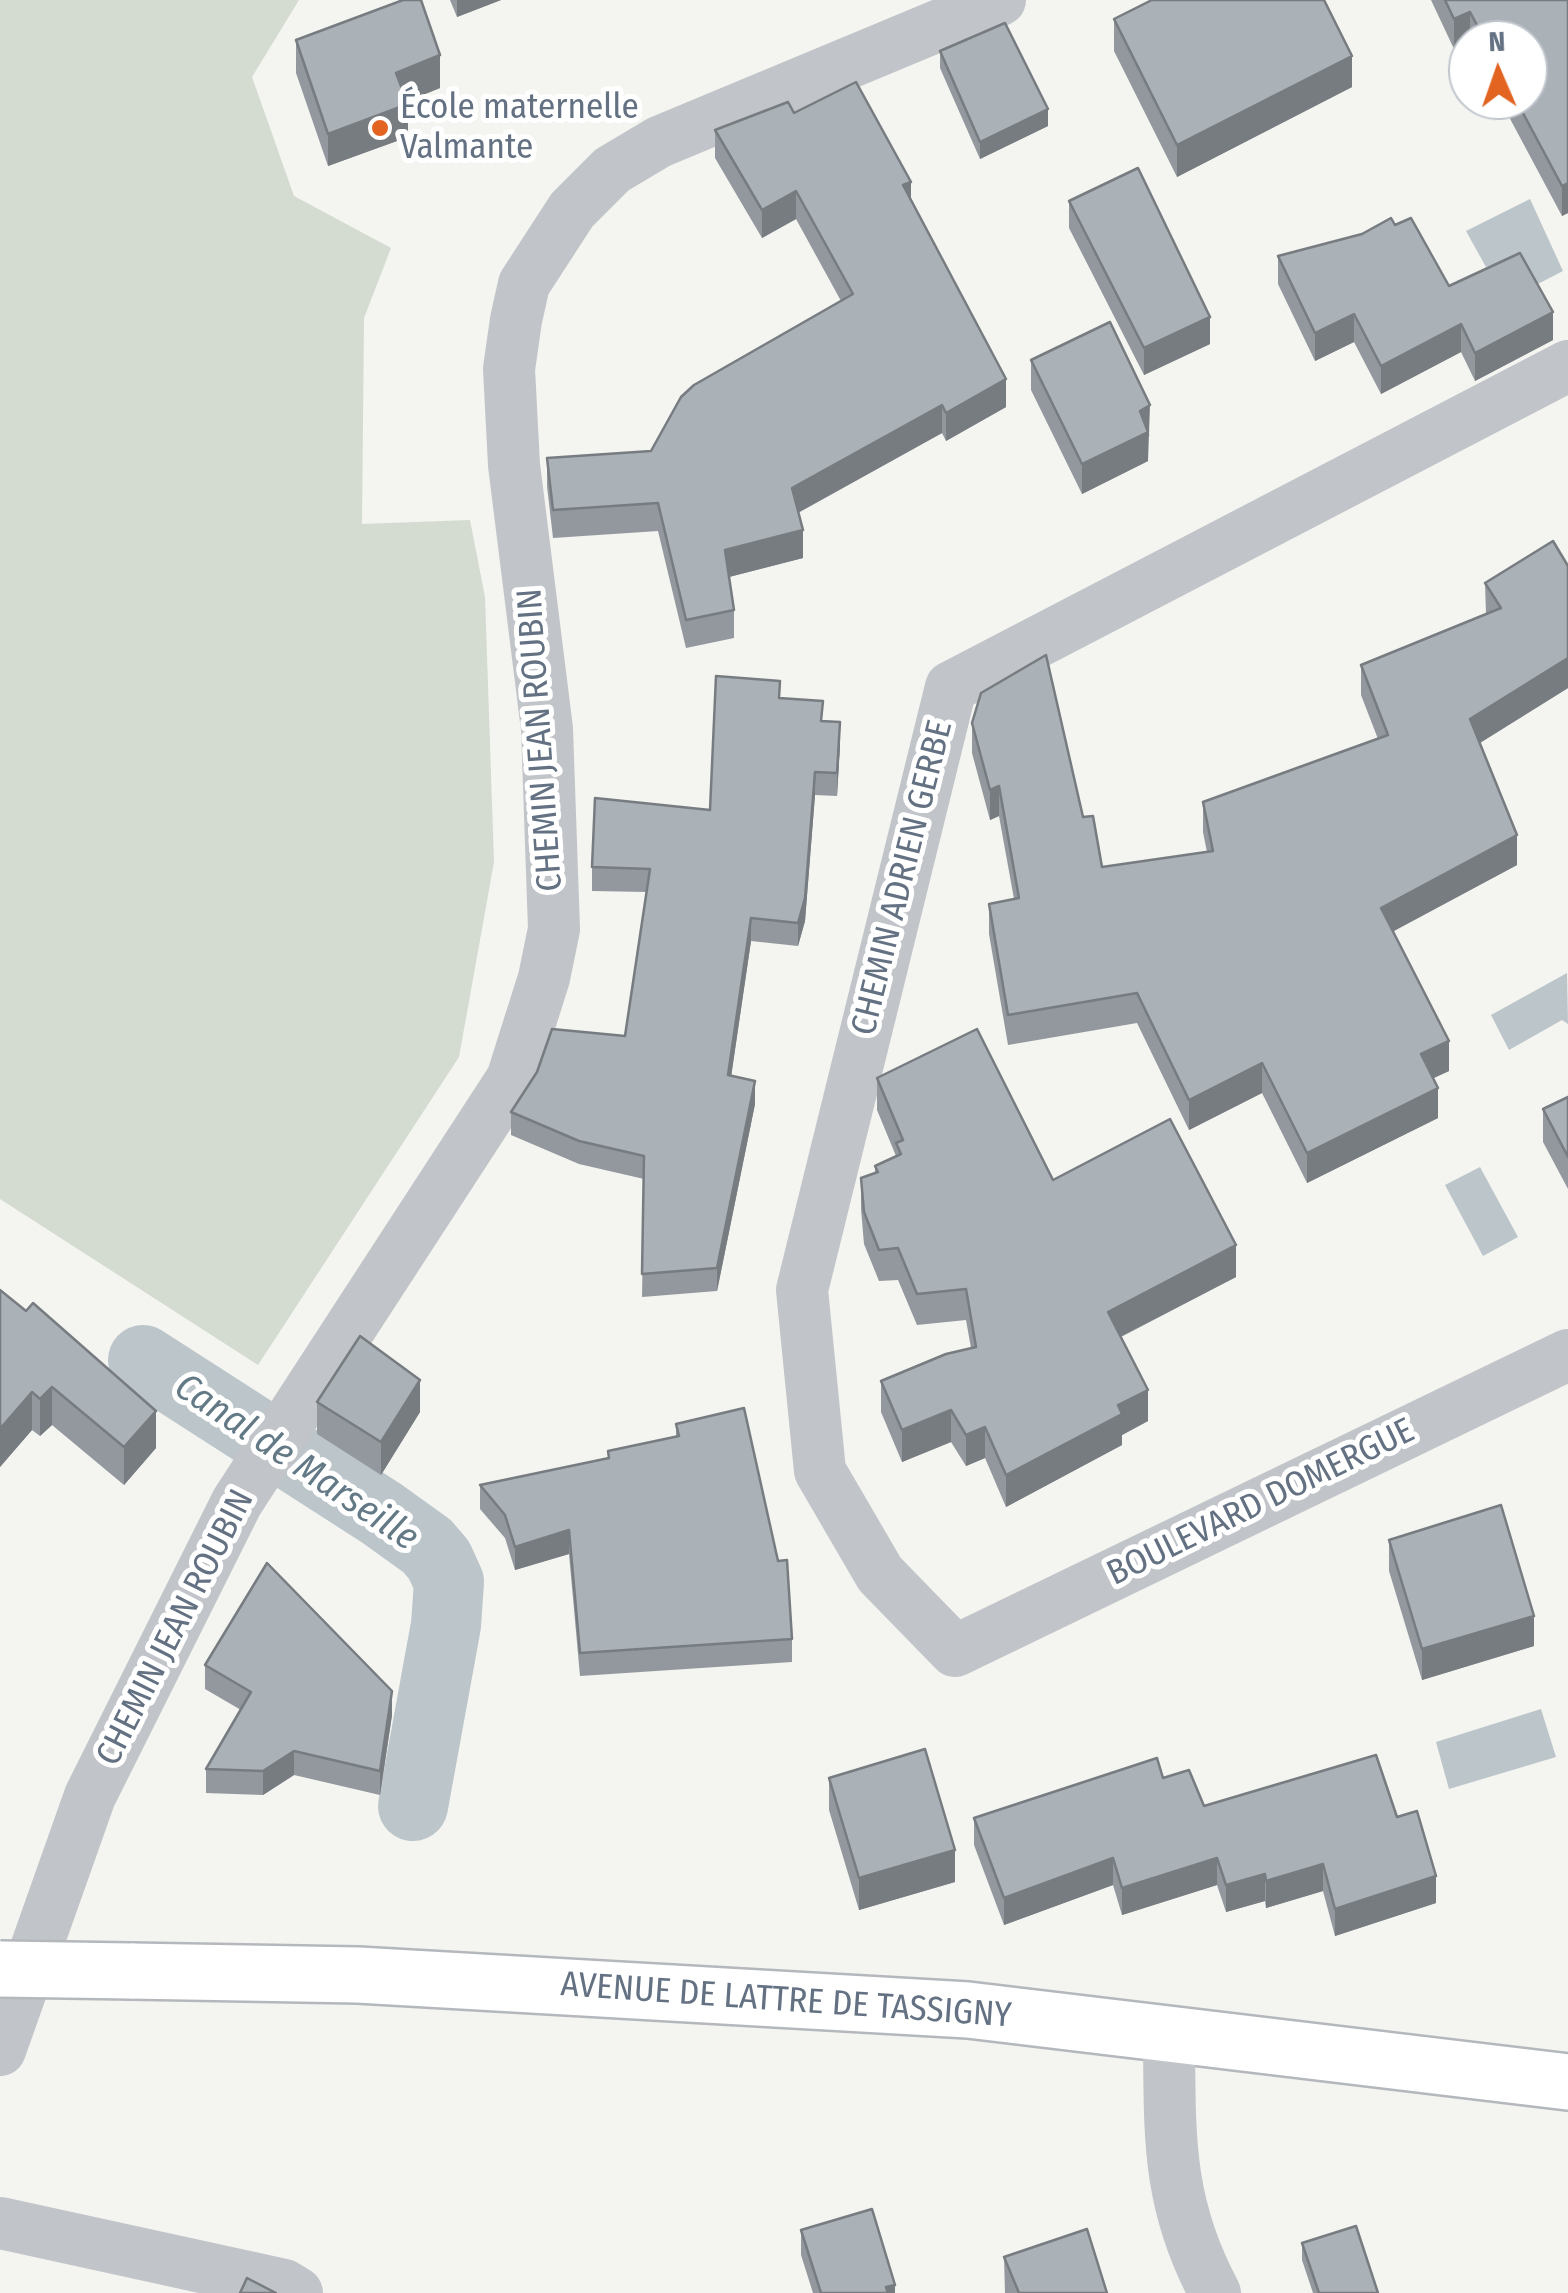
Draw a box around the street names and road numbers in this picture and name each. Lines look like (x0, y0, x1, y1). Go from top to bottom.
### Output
street label: CHEMIN JEAN ROUBIN (509, 587, 573, 893)
street label: CHEMIN ADRIEN GERBE (844, 716, 962, 1040)
street label: BOULEVARD DOMERGUE (1101, 1410, 1421, 1596)
street label: CHEMIN JEAN ROUBIN (88, 1483, 264, 1773)
street label: AVENUE DE LATTRE DE TASSIGNY (559, 1964, 1013, 2038)

